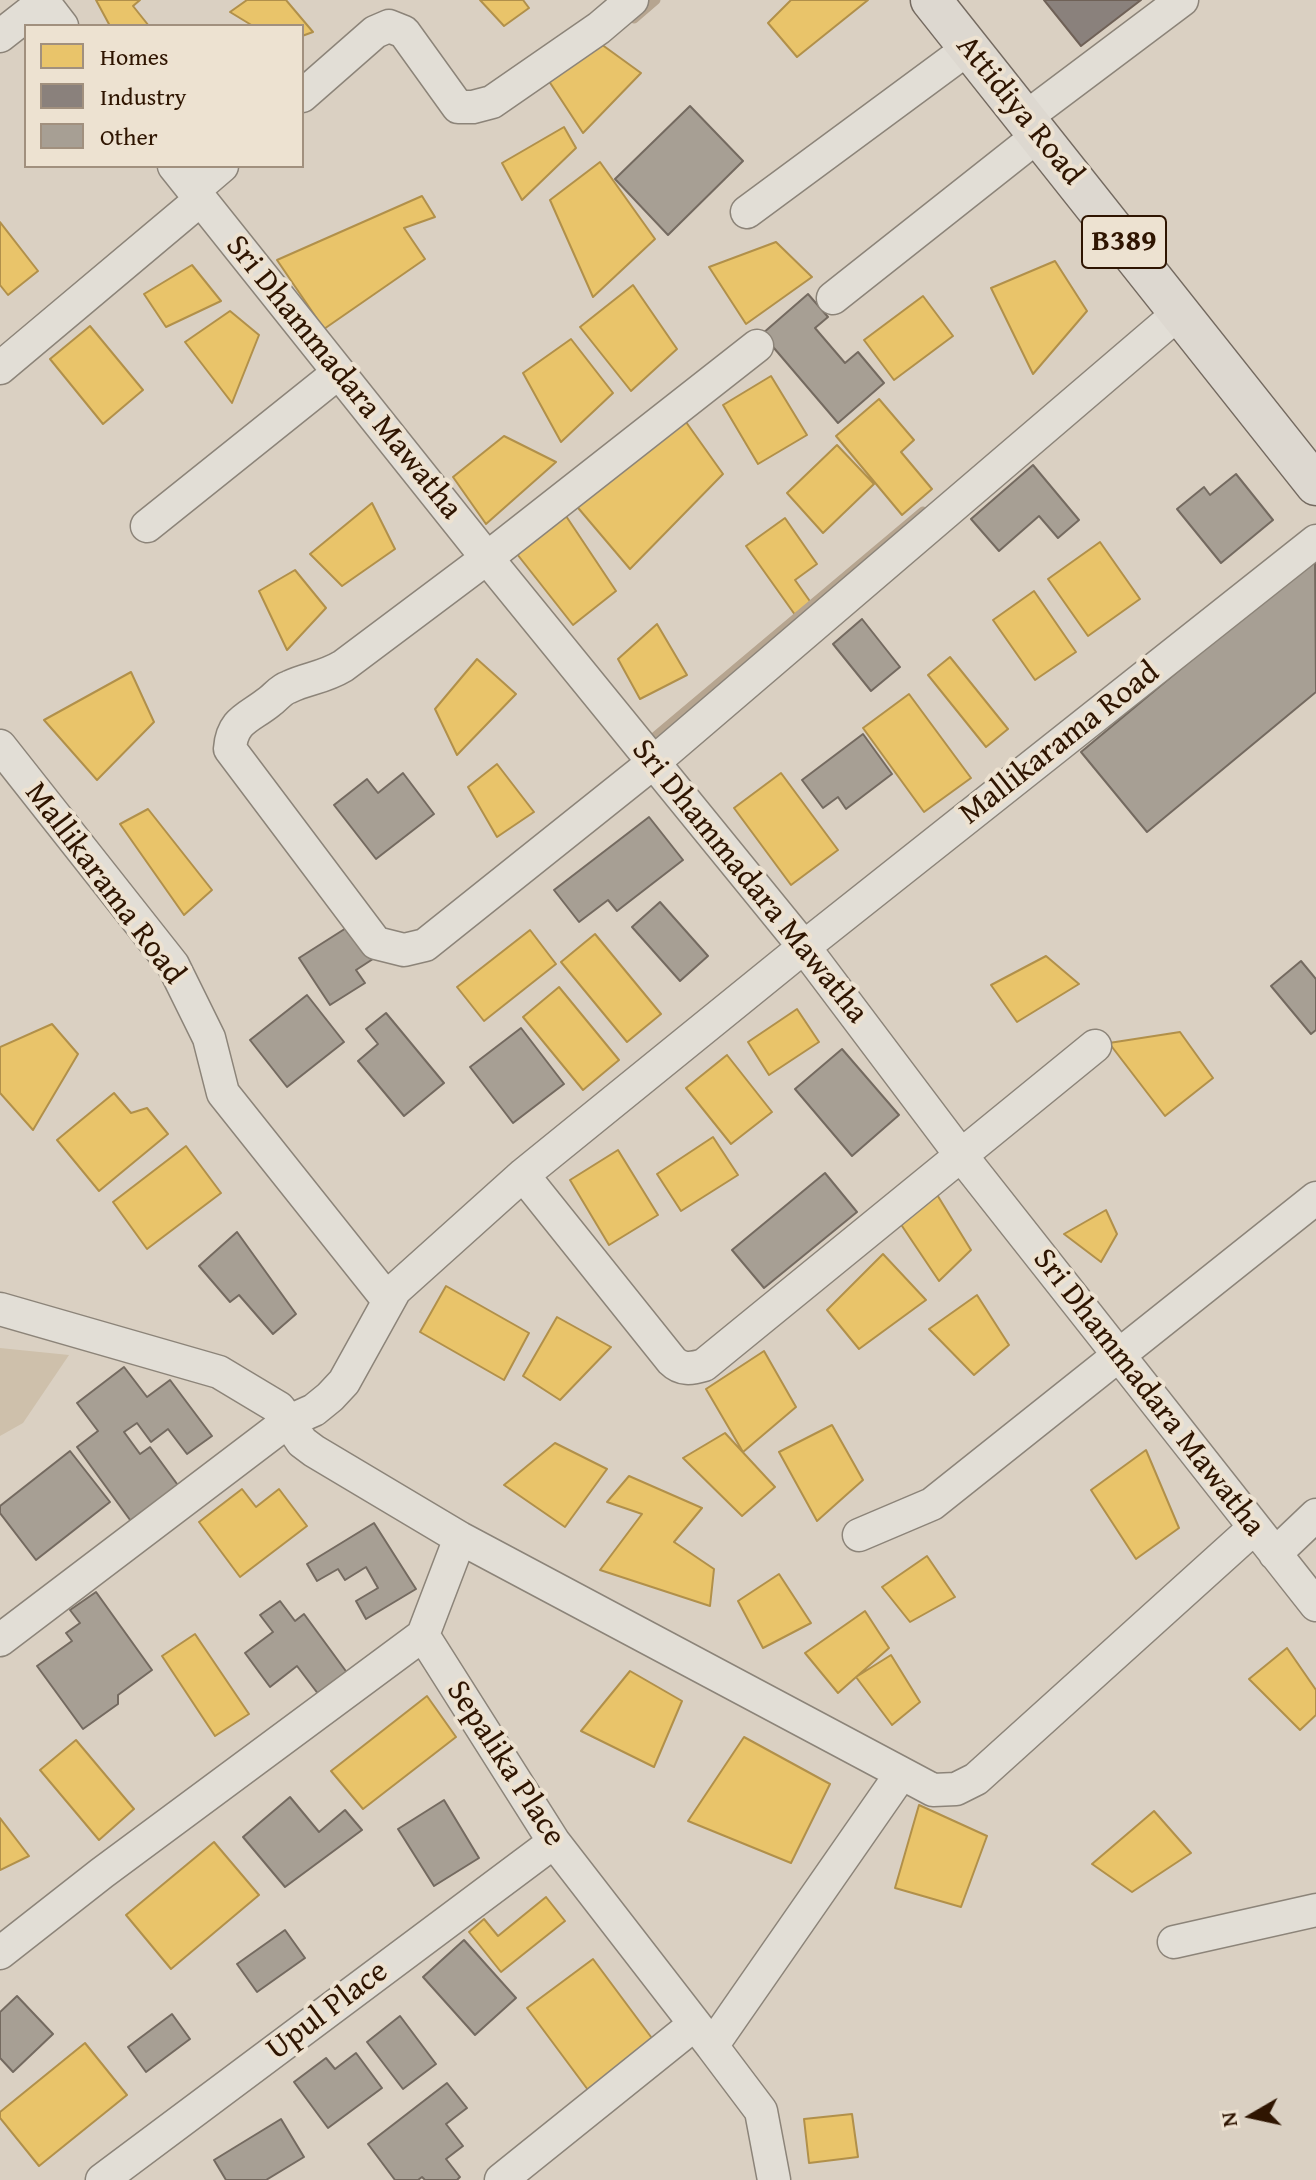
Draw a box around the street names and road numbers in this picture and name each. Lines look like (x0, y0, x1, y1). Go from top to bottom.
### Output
street label: Attidiya Road (947, 28, 1091, 194)
road number: B389 (1082, 216, 1166, 268)
street label: Sri Dhammadara Mawatha (216, 228, 470, 528)
street label: Mallikarama Road (952, 654, 1168, 834)
street label: Sri Dhammadara Mawatha (622, 732, 876, 1032)
street label: Mallikarama Road (16, 775, 192, 993)
street label: Sri Dhammadara Mawatha (1024, 1241, 1272, 1545)
street label: Sepalika Place (437, 1674, 573, 1854)
street label: Upul Place (260, 1953, 396, 2069)

